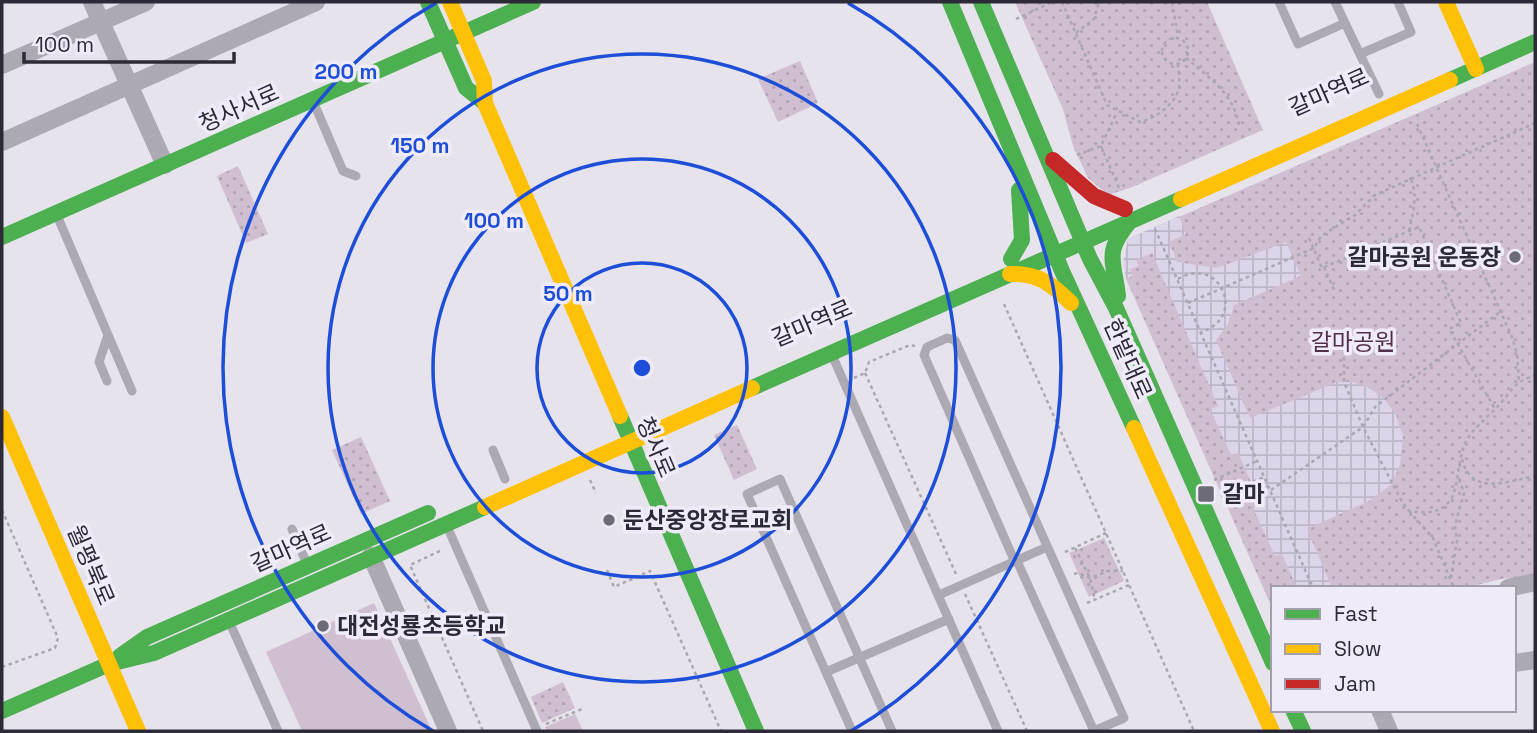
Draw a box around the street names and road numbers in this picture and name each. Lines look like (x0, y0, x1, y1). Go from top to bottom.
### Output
street label: 갈마역로 (1284, 61, 1374, 123)
street label: 청사서로 (194, 77, 284, 139)
street label: 갈마역로 (767, 293, 857, 353)
street label: 한밭대로 (1097, 314, 1159, 404)
street label: 청사로 (630, 412, 682, 482)
street label: 갈마역로 (246, 517, 336, 579)
street label: 월평북로 (61, 520, 121, 610)

